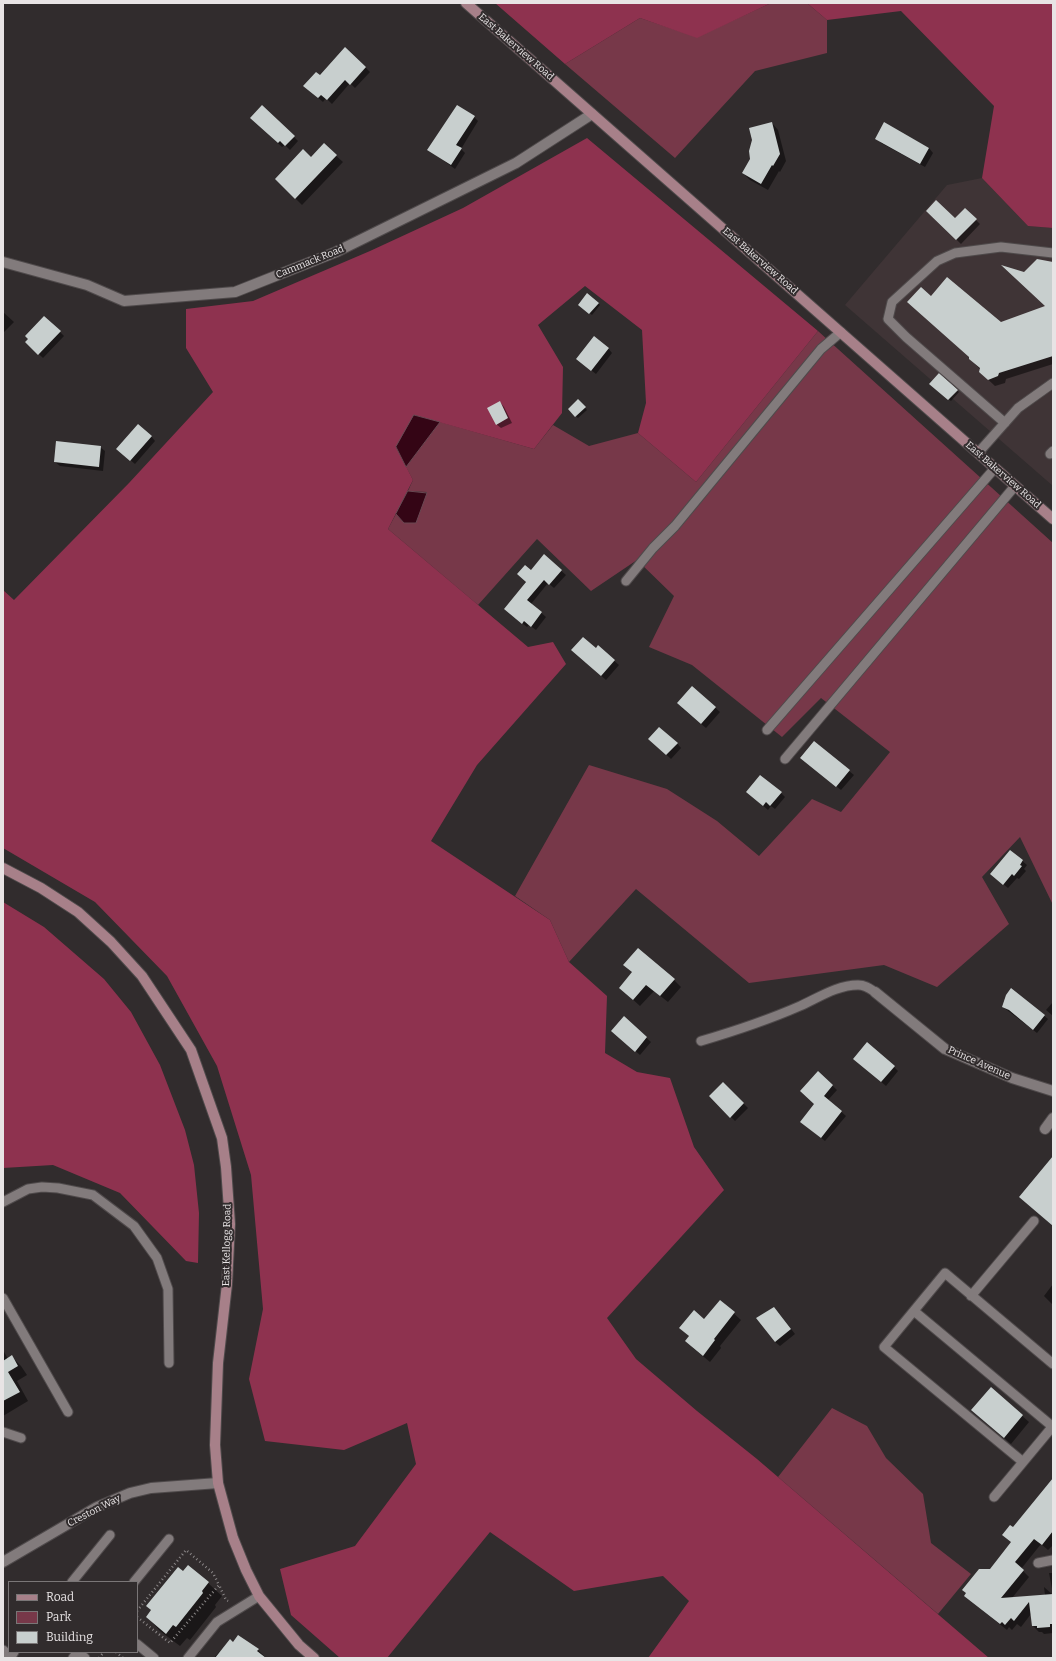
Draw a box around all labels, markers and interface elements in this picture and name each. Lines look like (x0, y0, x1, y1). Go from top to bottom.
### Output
street label: East Bakerview Road (476, 11, 556, 83)
street label: East Bakerview Road (720, 225, 800, 297)
street label: Cammack Road (274, 243, 346, 281)
street label: East Bakerview Road (963, 439, 1043, 511)
street label: Prince Avenue (946, 1044, 1012, 1082)
street label: East Kellogg Road (220, 1204, 234, 1286)
street label: Creston Way (65, 1492, 123, 1530)
legend (8, 1581, 138, 1653)
text: Road (46, 1590, 74, 1604)
text: Park (46, 1610, 71, 1624)
text: Building (46, 1630, 93, 1644)

